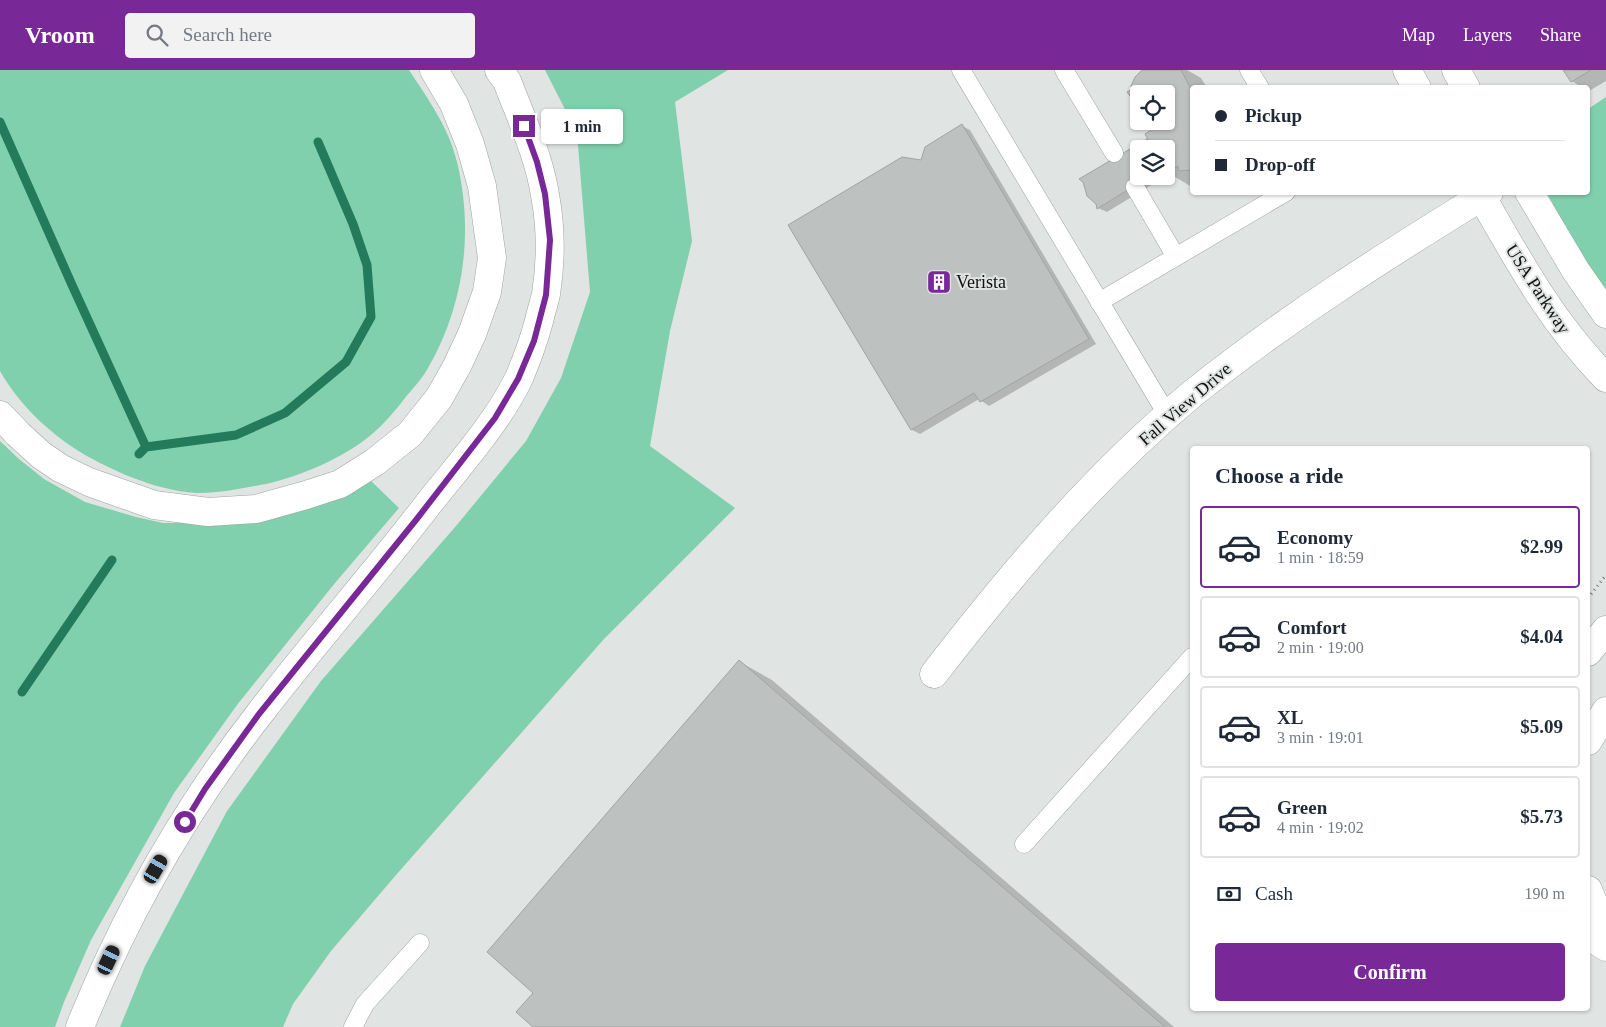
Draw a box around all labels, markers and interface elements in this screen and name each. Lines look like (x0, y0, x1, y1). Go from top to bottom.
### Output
search box (125, 13, 475, 58)
icon: search (143, 21, 171, 49)
text: Vroom (25, 22, 95, 48)
text: Search here (183, 24, 272, 45)
text: Map (1402, 25, 1435, 45)
text: Layers (1463, 25, 1512, 45)
text: Share (1540, 25, 1581, 45)
map controls (1130, 85, 1175, 185)
button: locate (1130, 85, 1175, 130)
text: Pickup (1245, 105, 1302, 126)
callout: 1 min (542, 108, 624, 144)
route end (513, 115, 535, 137)
text: 1 min (563, 118, 601, 135)
button: layers (1130, 140, 1175, 185)
text: Drop-off (1245, 154, 1315, 175)
street label: USA Parkway (1502, 241, 1574, 337)
building icon: Verista (926, 269, 952, 295)
place label: Verista (956, 272, 1006, 292)
street label: Fall View Drive (1135, 359, 1235, 449)
text: Choose a ride (1215, 463, 1343, 488)
icon: car (1217, 525, 1262, 570)
text: Economy (1277, 527, 1353, 548)
text: $2.99 (1520, 536, 1563, 557)
text: 1 min · 18:59 (1277, 549, 1364, 566)
icon: car (1217, 615, 1262, 660)
text: Comfort (1277, 617, 1347, 638)
text: $4.04 (1520, 626, 1563, 647)
text: 2 min · 19:00 (1277, 639, 1364, 656)
icon: car (1217, 705, 1262, 750)
text: XL (1277, 707, 1303, 728)
text: $5.09 (1520, 716, 1563, 737)
text: 3 min · 19:01 (1277, 729, 1364, 746)
icon: car (1217, 795, 1262, 840)
text: Green (1277, 797, 1327, 818)
text: $5.73 (1520, 806, 1563, 827)
route start (174, 811, 196, 833)
text: 4 min · 19:02 (1277, 819, 1364, 836)
car (142, 852, 169, 886)
icon: cash (1215, 880, 1243, 908)
text: Cash (1255, 883, 1293, 904)
text: 190 m (1525, 885, 1565, 902)
car (95, 943, 122, 977)
button: Confirm (1215, 943, 1565, 1001)

